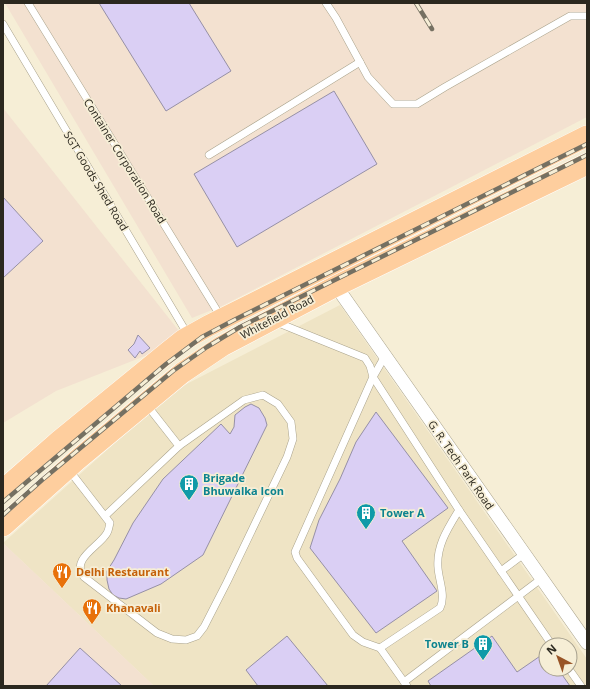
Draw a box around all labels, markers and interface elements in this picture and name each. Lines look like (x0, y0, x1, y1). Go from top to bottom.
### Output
street label: Container Corporation Road (81, 95, 170, 226)
street label: SGT Goods Shed Road (61, 128, 132, 233)
street label: Whitefield Road (237, 291, 316, 342)
street label: G. R. Tech Park Road (425, 417, 498, 512)
place label: Brigade Bhuwalka Icon (203, 470, 284, 498)
building icon: Brigade Bhuwalka Icon (178, 473, 200, 501)
building icon: Tower A (355, 502, 377, 530)
place label: Tower A (380, 505, 425, 520)
restaurant icon: Delhi Restaurant (51, 561, 73, 589)
place label: Delhi Restaurant (76, 564, 169, 579)
restaurant icon: Khanavali (81, 597, 103, 625)
place label: Khanavali (106, 600, 161, 615)
building icon: Tower B (472, 633, 494, 661)
place label: Tower B (425, 636, 469, 651)
north arrow (538, 637, 578, 677)
text: N (543, 640, 559, 658)

